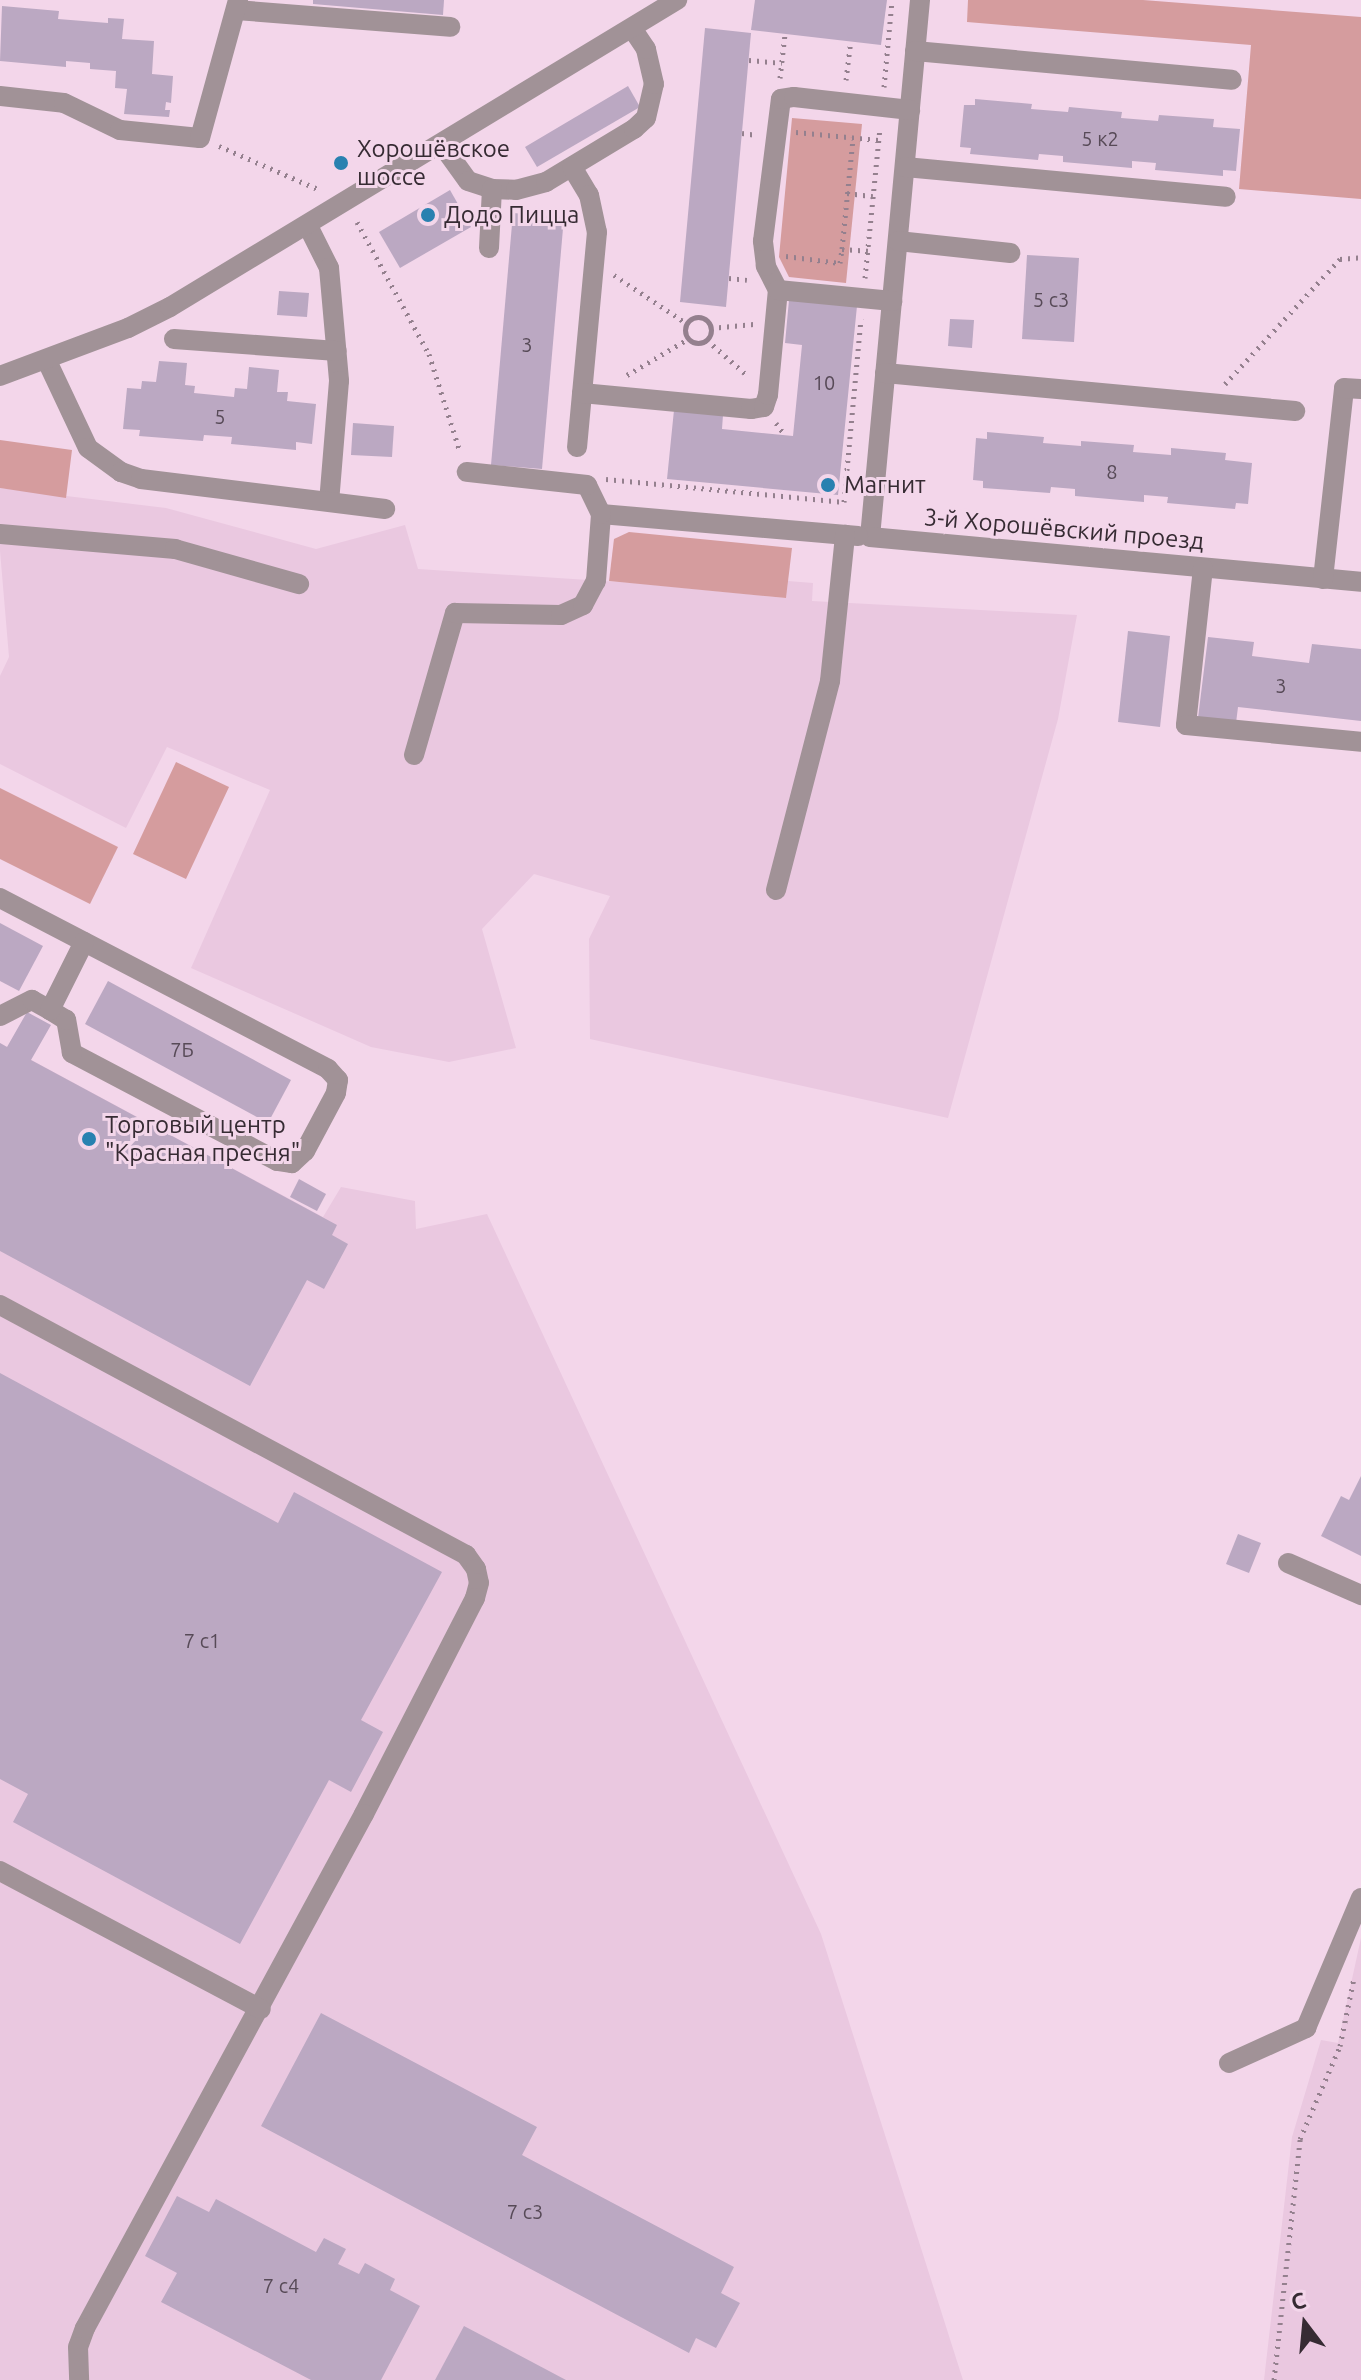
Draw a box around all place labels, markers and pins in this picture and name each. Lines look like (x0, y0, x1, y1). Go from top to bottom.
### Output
place label: Хорошёвское шоссе (357, 135, 510, 191)
marker: Хорошёвское шоссе (332, 154, 350, 172)
place label: Додо Пицца (444, 201, 579, 229)
marker: Додо Пицца (419, 206, 437, 224)
place label: Магнит (844, 471, 926, 499)
marker: Магнит (819, 476, 837, 494)
place label: Торговый центр "Красная пресня" (105, 1111, 300, 1167)
marker: Торговый центр "Красная пресня" (80, 1130, 98, 1148)

